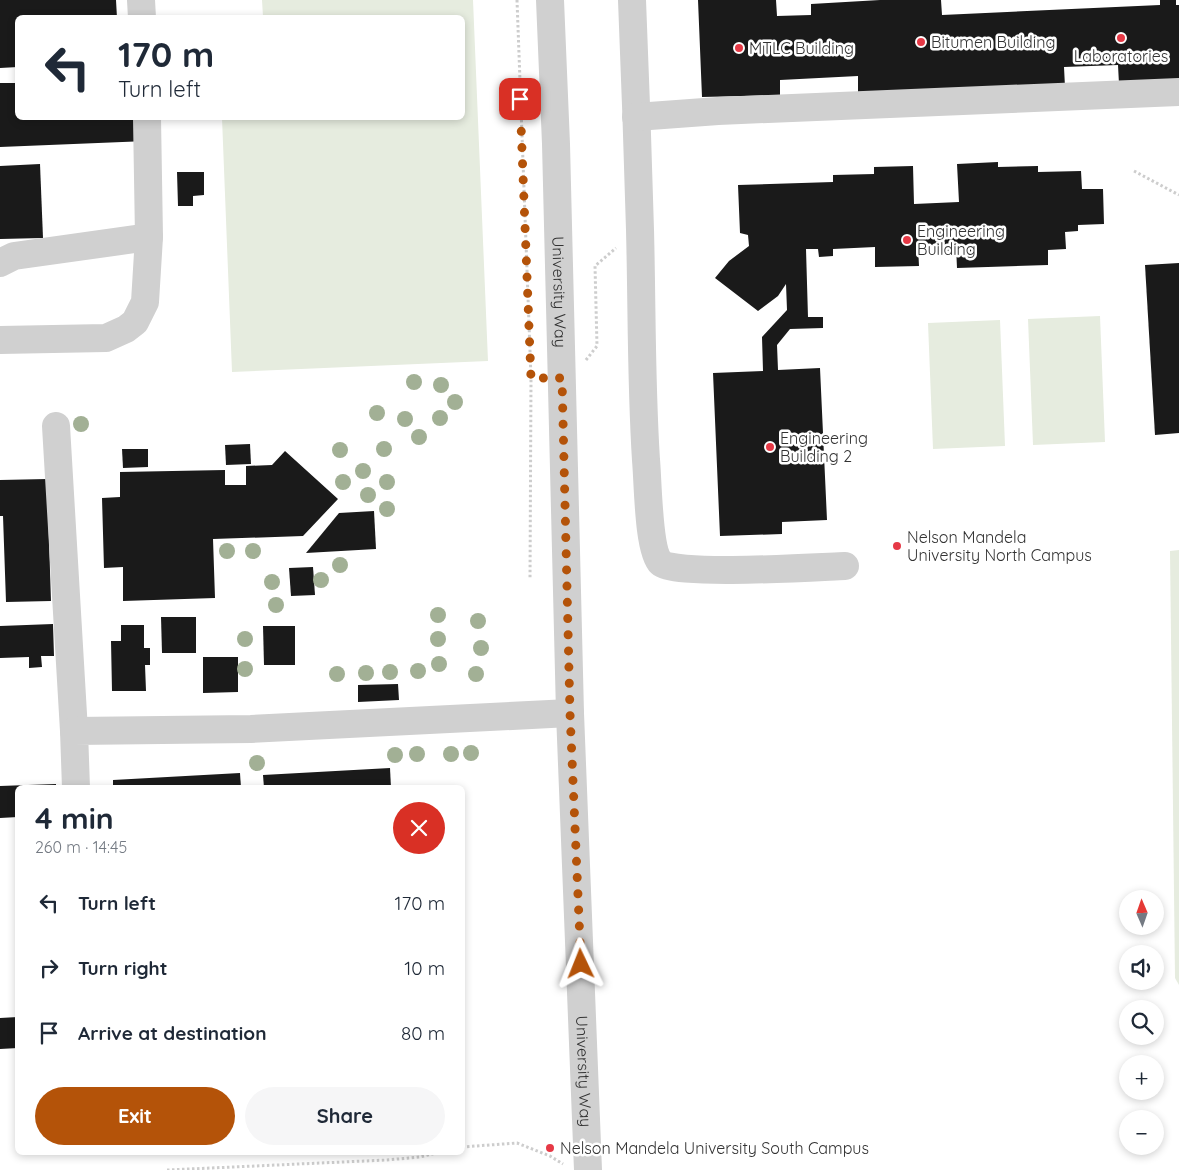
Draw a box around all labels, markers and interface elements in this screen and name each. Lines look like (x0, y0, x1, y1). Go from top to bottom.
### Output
text: 170 m (118, 32, 214, 76)
place label: Bitumen Building (931, 32, 1055, 52)
marker: Laboratories (1115, 32, 1127, 44)
icon: left (35, 35, 100, 100)
marker: Bitumen Building (915, 36, 927, 48)
place label: MTLC Building (749, 38, 854, 58)
marker: MTLC Building (733, 42, 745, 54)
place label: Laboratories (1074, 46, 1168, 66)
text: Turn left (118, 75, 201, 103)
pin (499, 78, 541, 120)
icon: arrive (506, 85, 534, 113)
place label: Engineering Building (917, 221, 1005, 259)
marker: Engineering Building (901, 234, 913, 246)
street label: University Way (548, 236, 571, 348)
place label: Engineering Building 2 (780, 428, 868, 466)
marker: Engineering Building 2 (764, 441, 776, 453)
place label: Nelson Mandela University North Campus (907, 527, 1092, 565)
marker: Nelson Mandela University North Campus (891, 540, 903, 552)
text: 4 min (35, 799, 114, 837)
button: close (393, 802, 445, 854)
text: 260 m · 14:45 (35, 837, 127, 857)
icon: left (35, 889, 63, 917)
north arrow (1119, 890, 1164, 935)
map controls (1119, 890, 1164, 1155)
text: Turn left (78, 891, 156, 915)
text: 170 m (394, 891, 445, 915)
position arrow (554, 937, 606, 989)
button: sound (1119, 945, 1164, 990)
icon: right (35, 954, 63, 982)
text: Turn right (78, 956, 167, 980)
text: 10 m (404, 956, 445, 980)
button: search (1119, 1000, 1164, 1045)
street label: University Way (572, 1015, 596, 1128)
icon: arrive (35, 1019, 63, 1047)
text: Arrive at destination (78, 1021, 267, 1045)
text: 80 m (401, 1021, 445, 1045)
button: + (1119, 1055, 1164, 1100)
button: Exit (35, 1087, 235, 1145)
button: Share (245, 1087, 445, 1145)
button: − (1119, 1110, 1164, 1155)
place label: Nelson Mandela University South Campus (560, 1138, 869, 1158)
marker: Nelson Mandela University South Campus (544, 1142, 556, 1154)

